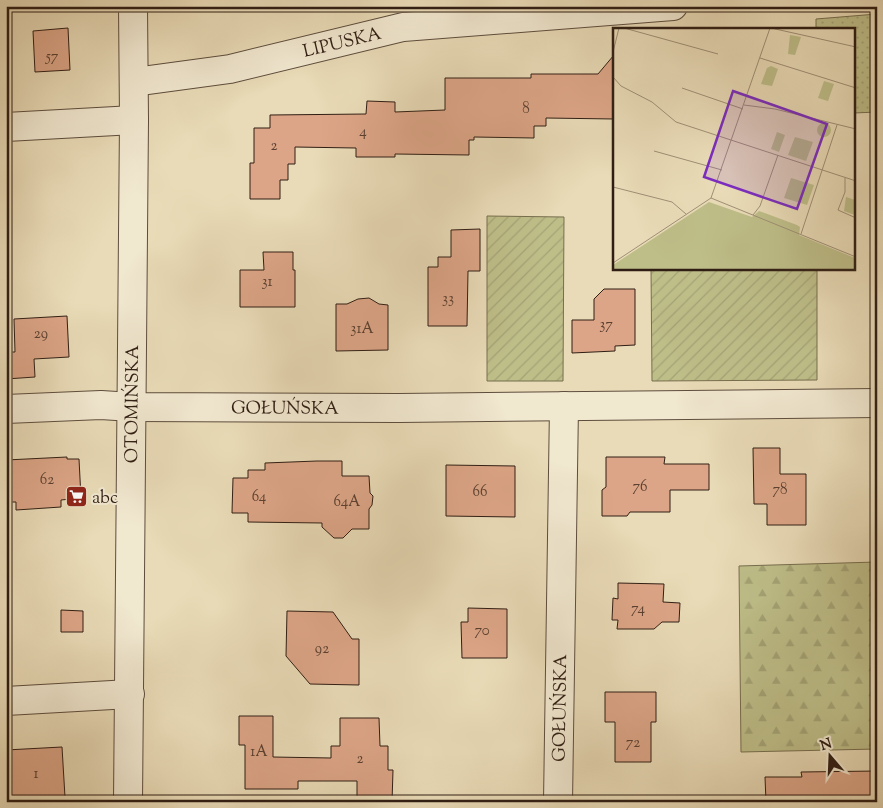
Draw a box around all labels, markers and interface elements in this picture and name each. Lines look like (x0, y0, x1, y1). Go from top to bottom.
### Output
street label: LIPUSKA (300, 22, 385, 66)
inset map (613, 28, 856, 270)
house number: 57 (45, 47, 59, 68)
house number: 8 (522, 99, 530, 120)
house number: 4 (359, 122, 367, 143)
house number: 2 (270, 136, 278, 157)
house number: 31 (261, 272, 273, 293)
house number: 33 (442, 289, 454, 310)
house number: 37 (599, 315, 613, 336)
house number: 31A (350, 319, 374, 340)
house number: 29 (34, 324, 48, 345)
street label: OTOMIŃSKA (120, 344, 147, 463)
street label: GOŁUŃSKA (231, 396, 339, 423)
house number: 62 (40, 470, 54, 491)
house number: 76 (633, 477, 647, 498)
house number: 78 (772, 480, 788, 501)
house number: 66 (473, 482, 487, 503)
supermarket icon: abc (64, 485, 88, 509)
place label: abc (92, 486, 118, 512)
house number: 64 (252, 487, 267, 508)
house number: 64A (334, 492, 360, 513)
house number: 74 (631, 599, 645, 620)
house number: 70 (474, 621, 490, 642)
house number: 92 (315, 639, 329, 660)
street label: GOŁUŃSKA (547, 654, 575, 762)
north arrow (806, 730, 856, 780)
house number: 72 (626, 733, 640, 754)
text: N (818, 734, 835, 757)
house number: 1A (250, 742, 268, 763)
house number: 2 (356, 749, 364, 770)
house number: 1 (33, 764, 39, 785)

